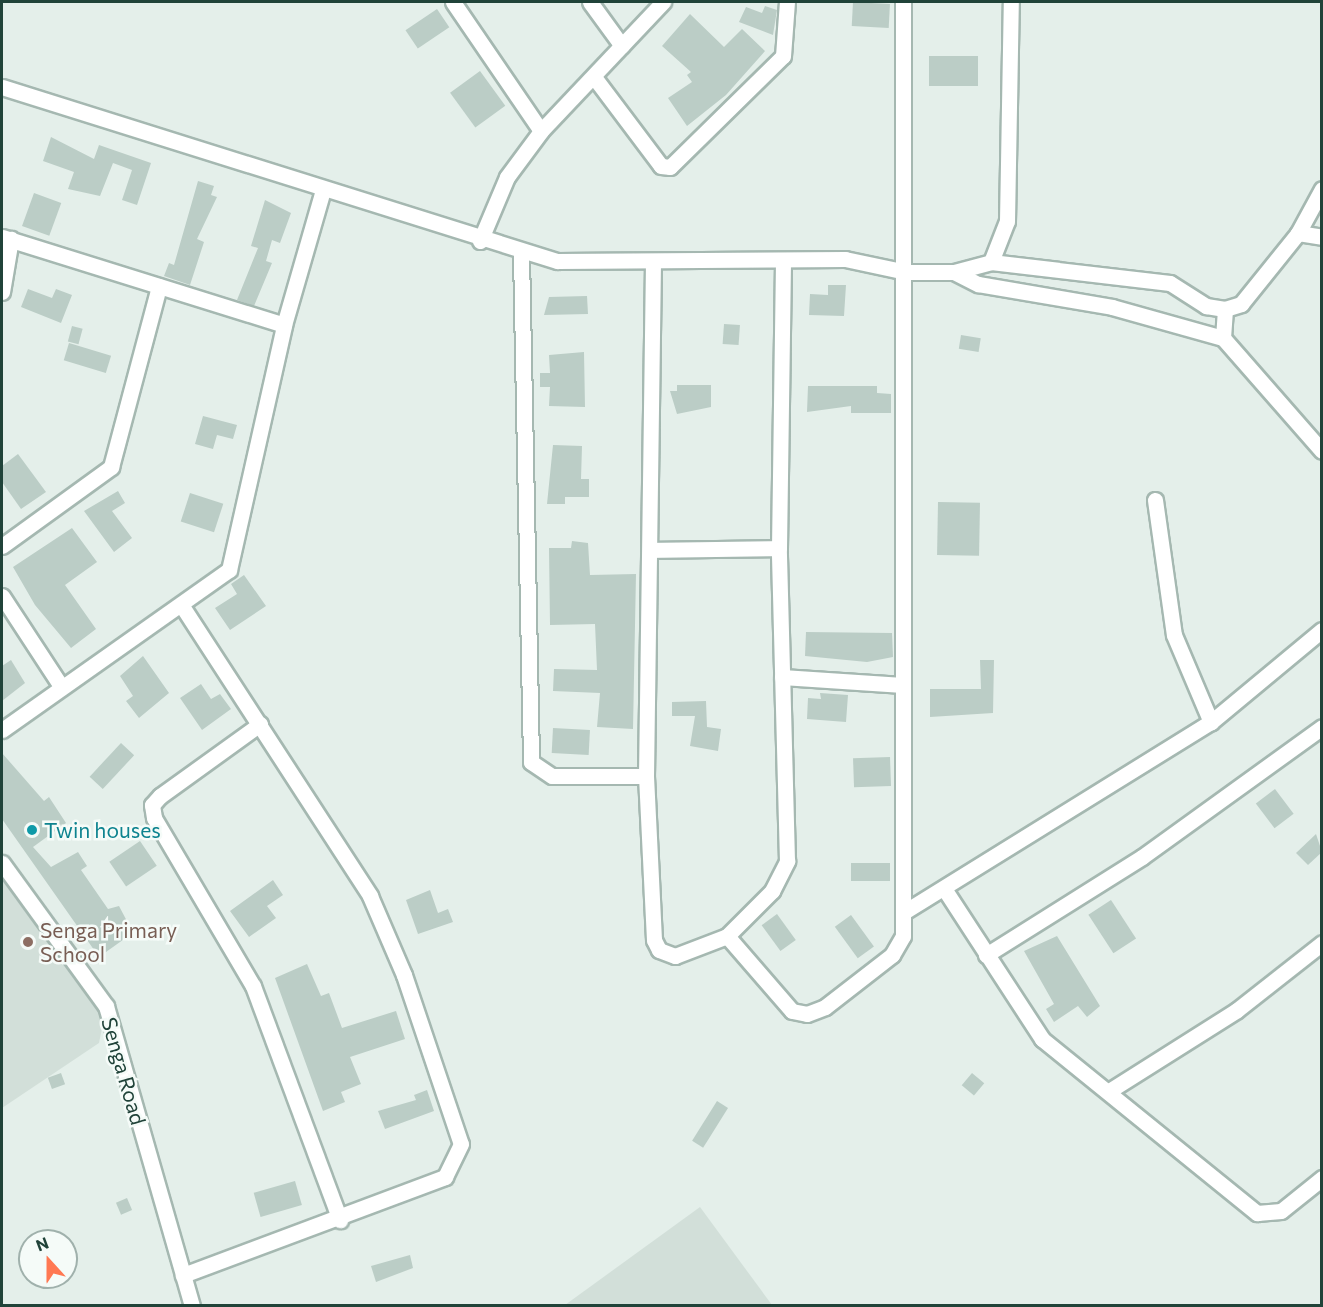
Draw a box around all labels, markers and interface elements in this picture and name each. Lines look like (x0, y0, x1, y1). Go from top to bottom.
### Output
place label: Twin houses (44, 817, 161, 843)
marker: Twin houses (25, 823, 39, 837)
place label: Senga Primary School (40, 917, 177, 967)
marker: Senga Primary School (21, 935, 35, 949)
street label: Senga Road (97, 1014, 151, 1128)
north arrow (18, 1229, 78, 1289)
text: N (33, 1233, 51, 1255)

